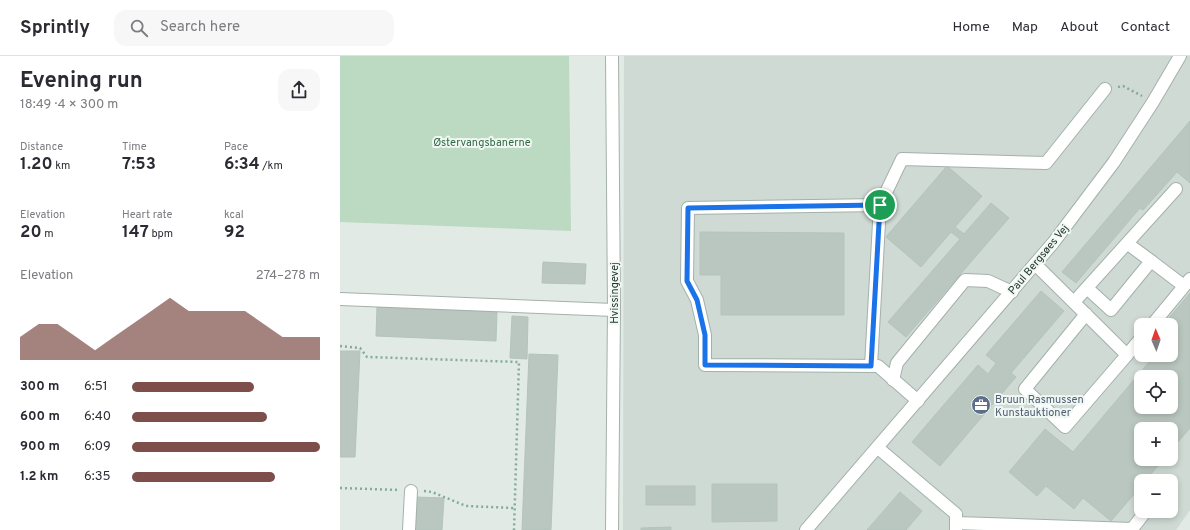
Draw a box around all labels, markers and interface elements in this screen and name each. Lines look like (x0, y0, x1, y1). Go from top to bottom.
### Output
search box (114, 10, 394, 46)
text: Sprintly (20, 16, 90, 40)
icon: search (128, 17, 150, 39)
text: Search here (160, 18, 240, 37)
text: Home (953, 19, 990, 36)
text: Map (1012, 19, 1038, 36)
text: About (1060, 19, 1099, 36)
text: Contact (1121, 19, 1170, 36)
text: Evening run (20, 68, 143, 95)
button: share (278, 69, 320, 111)
text: 18:49 · 4 × 300 m (20, 97, 118, 113)
park label: Østervangsbanerne (433, 136, 531, 150)
text: Distance (20, 140, 63, 154)
text: Time (122, 140, 147, 154)
text: Pace (224, 140, 248, 154)
text: 1.20 (20, 154, 53, 176)
text: 7:53 (122, 154, 156, 176)
text: 6:34 (224, 154, 260, 176)
text: km (53, 159, 70, 173)
text: /km (260, 159, 283, 173)
pin (863, 188, 897, 222)
icon: arrive (869, 194, 891, 216)
text: Elevation (20, 208, 65, 222)
text: Heart rate (122, 208, 172, 222)
text: kcal (224, 208, 244, 222)
text: 20 (20, 222, 42, 244)
text: 147 (122, 222, 149, 244)
text: 92 (224, 222, 245, 244)
street label: Paul Bergsøes Vej (1005, 222, 1072, 297)
text: m (42, 227, 53, 241)
text: bpm (149, 227, 173, 241)
street label: Hvissingevej (608, 262, 622, 324)
text: Elevation (20, 268, 73, 284)
text: 274–278 m (256, 268, 320, 284)
north arrow (1134, 318, 1178, 362)
map controls (1134, 318, 1178, 518)
button: locate (1134, 370, 1178, 414)
text: 300 m (20, 379, 59, 395)
text: 6:51 (84, 379, 108, 395)
place label: Bruun Rasmussen Kunstauktioner (995, 393, 1084, 420)
office icon: Bruun Rasmussen Kunstauktioner (970, 394, 992, 416)
text: 600 m (20, 409, 60, 425)
text: 6:40 (84, 409, 111, 425)
button: + (1134, 422, 1178, 466)
text: 900 m (20, 439, 60, 455)
text: 6:09 (84, 439, 111, 455)
text: 1.2 km (20, 469, 58, 485)
text: 6:35 (84, 469, 111, 485)
button: − (1134, 474, 1178, 518)

